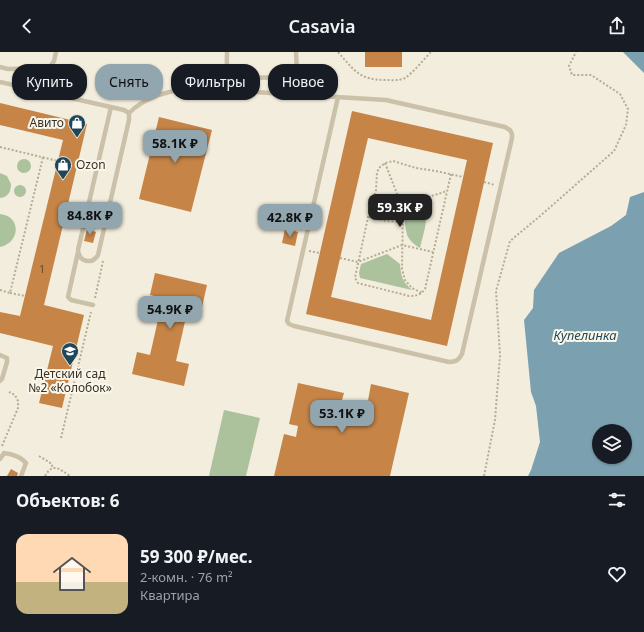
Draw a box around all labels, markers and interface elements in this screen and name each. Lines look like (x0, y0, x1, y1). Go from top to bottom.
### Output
text: Casavia (289, 14, 355, 38)
icon: back (16, 15, 38, 37)
icon: share (606, 15, 628, 37)
chip: Купить (12, 64, 87, 100)
chip: Снять (95, 64, 163, 100)
chip: Фильтры (171, 64, 260, 100)
chip: Новое (268, 64, 338, 100)
shop icon: Авито (67, 113, 87, 138)
place label: Авито (30, 114, 64, 131)
pin: 58.1K ₽ (138, 130, 212, 164)
text: 58.1K ₽ (152, 134, 198, 152)
shop icon: Ozon (53, 155, 73, 180)
place label: Ozon (76, 156, 106, 173)
pin: 59.3K ₽ (363, 194, 437, 228)
text: 59.3K ₽ (377, 198, 423, 216)
pin: 84.8K ₽ (53, 202, 127, 236)
pin: 42.8K ₽ (253, 204, 327, 238)
text: 84.8K ₽ (67, 206, 113, 224)
text: 42.8K ₽ (267, 208, 313, 226)
house number: 1 (39, 262, 45, 276)
pin: 54.9K ₽ (133, 296, 207, 330)
text: 54.9K ₽ (147, 300, 193, 318)
water label: Купелинка (553, 326, 617, 344)
school or university icon: Детский сад №2 «Колобок» (60, 341, 80, 366)
place label: Детский сад №2 «Колобок» (28, 365, 112, 396)
pin: 53.1K ₽ (305, 400, 379, 434)
text: 53.1K ₽ (319, 404, 365, 422)
map controls (592, 424, 632, 464)
button: layers (592, 424, 632, 464)
text: Объектов: 6 (16, 489, 119, 512)
icon: filters (606, 489, 628, 511)
text: 59 300 ₽/мес. (140, 545, 253, 568)
icon: home (48, 550, 96, 598)
icon: heart (606, 563, 628, 585)
text: 2-комн. · 76 m² (140, 568, 233, 586)
text: Квартира (140, 586, 200, 604)

